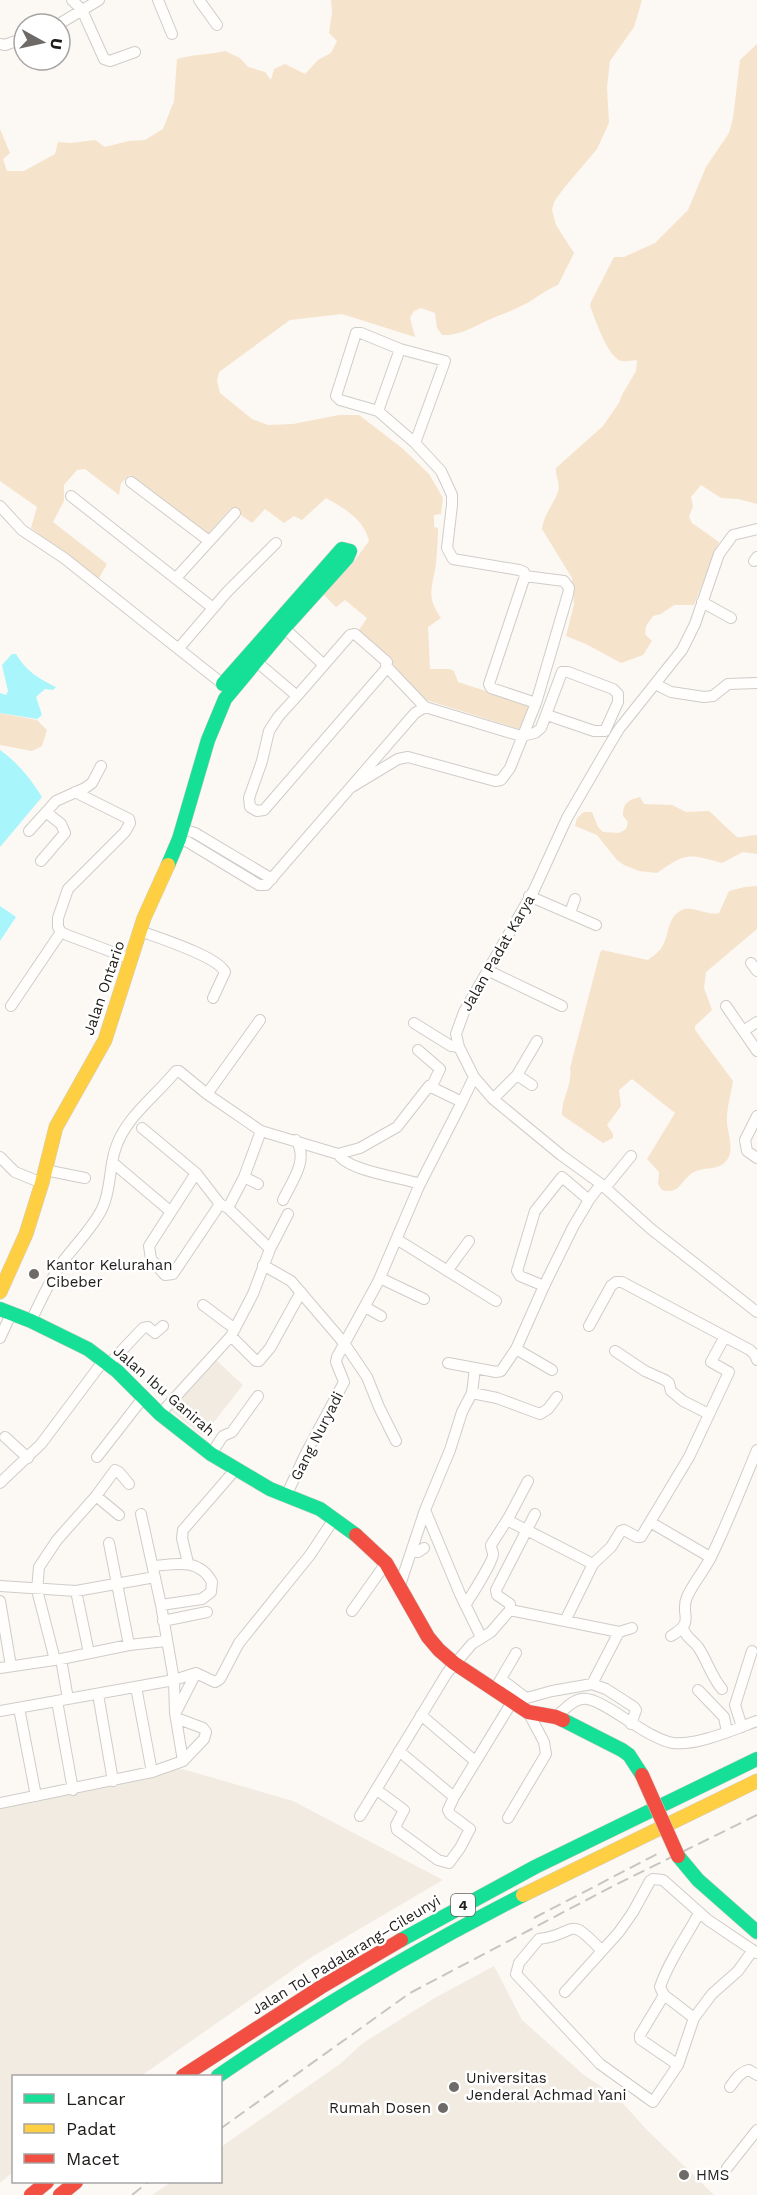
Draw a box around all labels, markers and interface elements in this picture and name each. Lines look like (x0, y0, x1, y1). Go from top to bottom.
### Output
north arrow (12, 12, 72, 72)
text: U (46, 37, 67, 51)
street label: Jalan Padat Karya (457, 891, 539, 1014)
street label: Jalan Ontario (79, 939, 129, 1037)
place label: Kantor Kelurahan Cibeber (46, 1256, 173, 1291)
marker: Kantor Kelurahan Cibeber (27, 1267, 41, 1281)
street label: Jalan Ibu Ganirah (110, 1342, 218, 1440)
street label: Gang Nuryadi (287, 1389, 347, 1483)
street label: Jalan Tol Padalarang–Cileunyi (248, 1891, 444, 2019)
road number: 4 (451, 1894, 475, 1916)
place label: Universitas Jenderal Achmad Yani (466, 2069, 627, 2104)
legend (12, 2075, 222, 2183)
marker: Universitas Jenderal Achmad Yani (447, 2080, 461, 2094)
text: Lancar (66, 2088, 126, 2109)
place label: Rumah Dosen (329, 2099, 431, 2117)
marker: Rumah Dosen (436, 2101, 450, 2115)
text: Padat (66, 2118, 116, 2139)
text: Macet (66, 2148, 120, 2169)
place label: HMS (696, 2166, 729, 2184)
marker: HMS (677, 2168, 691, 2182)

